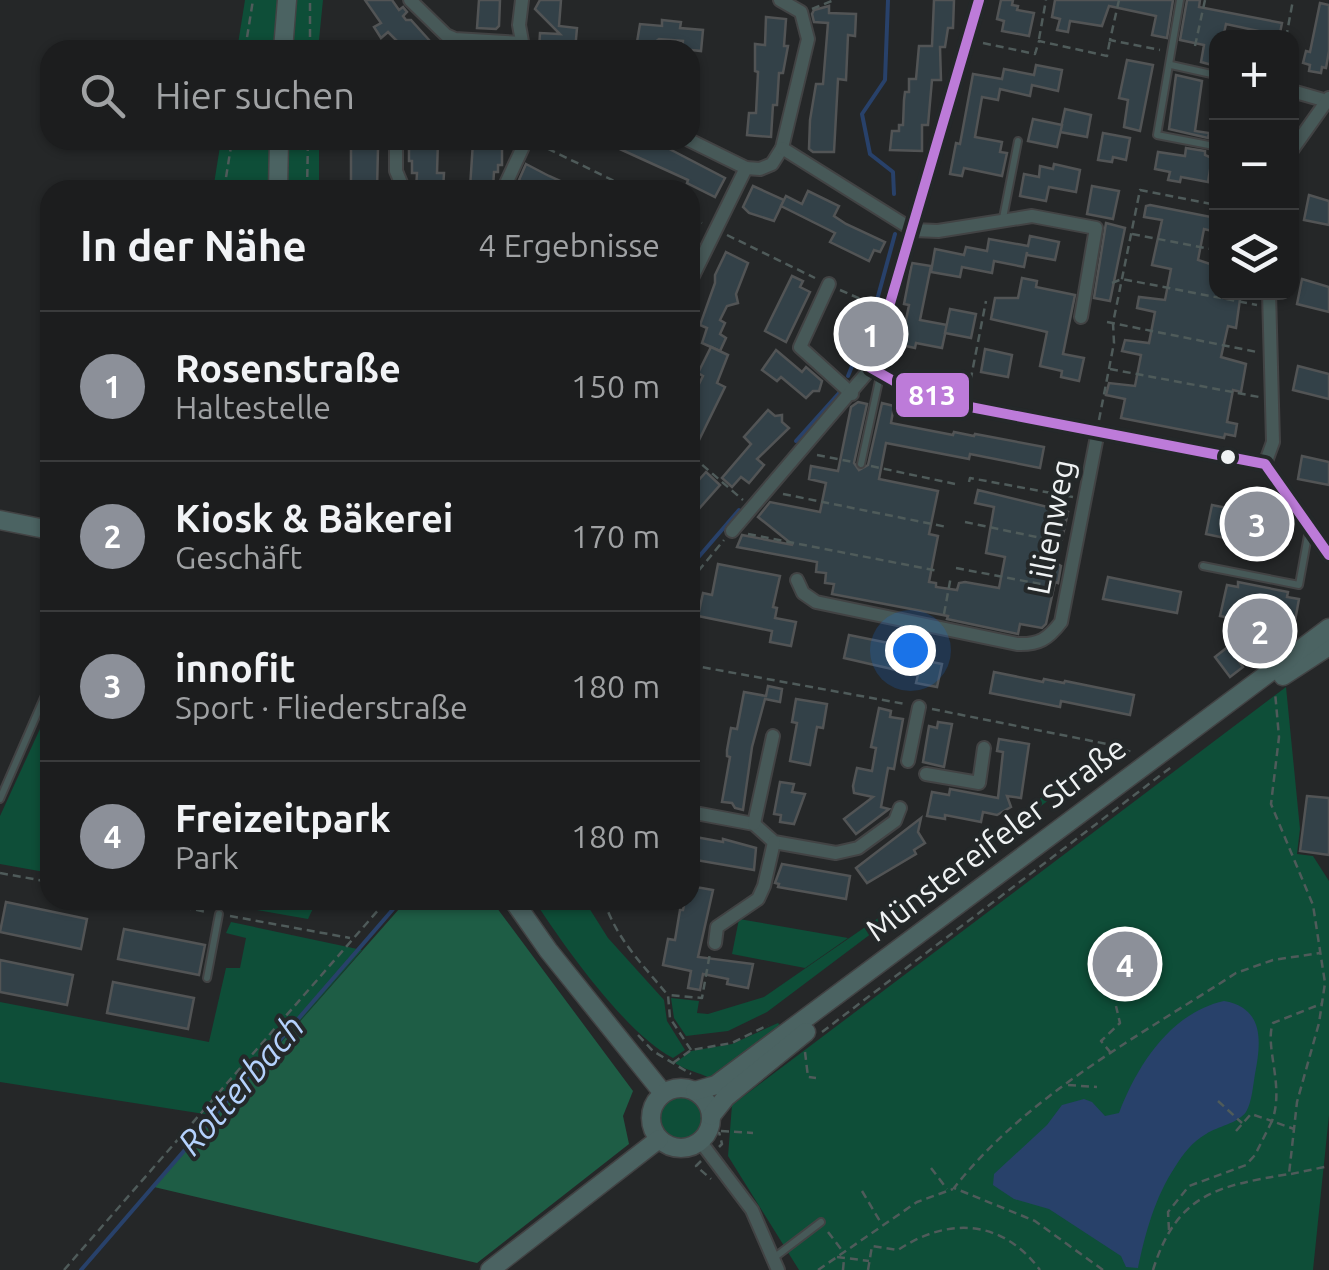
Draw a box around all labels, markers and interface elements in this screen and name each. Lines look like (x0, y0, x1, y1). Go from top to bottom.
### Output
map controls (1209, 30, 1299, 300)
button: + (1209, 30, 1299, 120)
search box (40, 40, 700, 150)
icon: search (75, 68, 130, 123)
text: Hier suchen (155, 74, 355, 116)
button: − (1209, 120, 1299, 210)
button: layers (1209, 210, 1299, 300)
text: In der Nähe (80, 222, 307, 269)
text: 4 Ergebnisse (478, 227, 660, 263)
pin: 1 (838, 296, 904, 372)
text: Rosenstraße (175, 347, 401, 389)
text: 1 (103, 368, 122, 404)
text: 150 m (571, 368, 660, 404)
line badge: 813 (894, 371, 971, 419)
text: 813 (908, 379, 956, 410)
text: Haltestelle (175, 389, 331, 425)
unlabelled marker (1218, 447, 1238, 467)
street label: Lilienweg (1019, 456, 1081, 597)
pin: 3 (1224, 486, 1290, 562)
text: Kiosk & Bäkerei (175, 497, 453, 539)
text: 2 (103, 518, 122, 554)
text: 170 m (571, 518, 660, 554)
text: Geschäft (175, 539, 302, 575)
pin: 2 (1228, 594, 1292, 668)
your location (885, 625, 936, 676)
text: innofit (175, 647, 295, 689)
text: 3 (103, 668, 122, 704)
text: 180 m (571, 668, 660, 704)
text: Sport · Fliederstraße (175, 689, 468, 725)
street label: Münstereifeler Straße (858, 729, 1132, 948)
text: Freizeitpark (175, 797, 391, 839)
text: 4 (103, 818, 122, 854)
text: 180 m (571, 818, 660, 854)
text: Park (175, 839, 239, 875)
pin: 4 (1092, 926, 1158, 1002)
water label: Rotterbach (169, 1006, 312, 1162)

